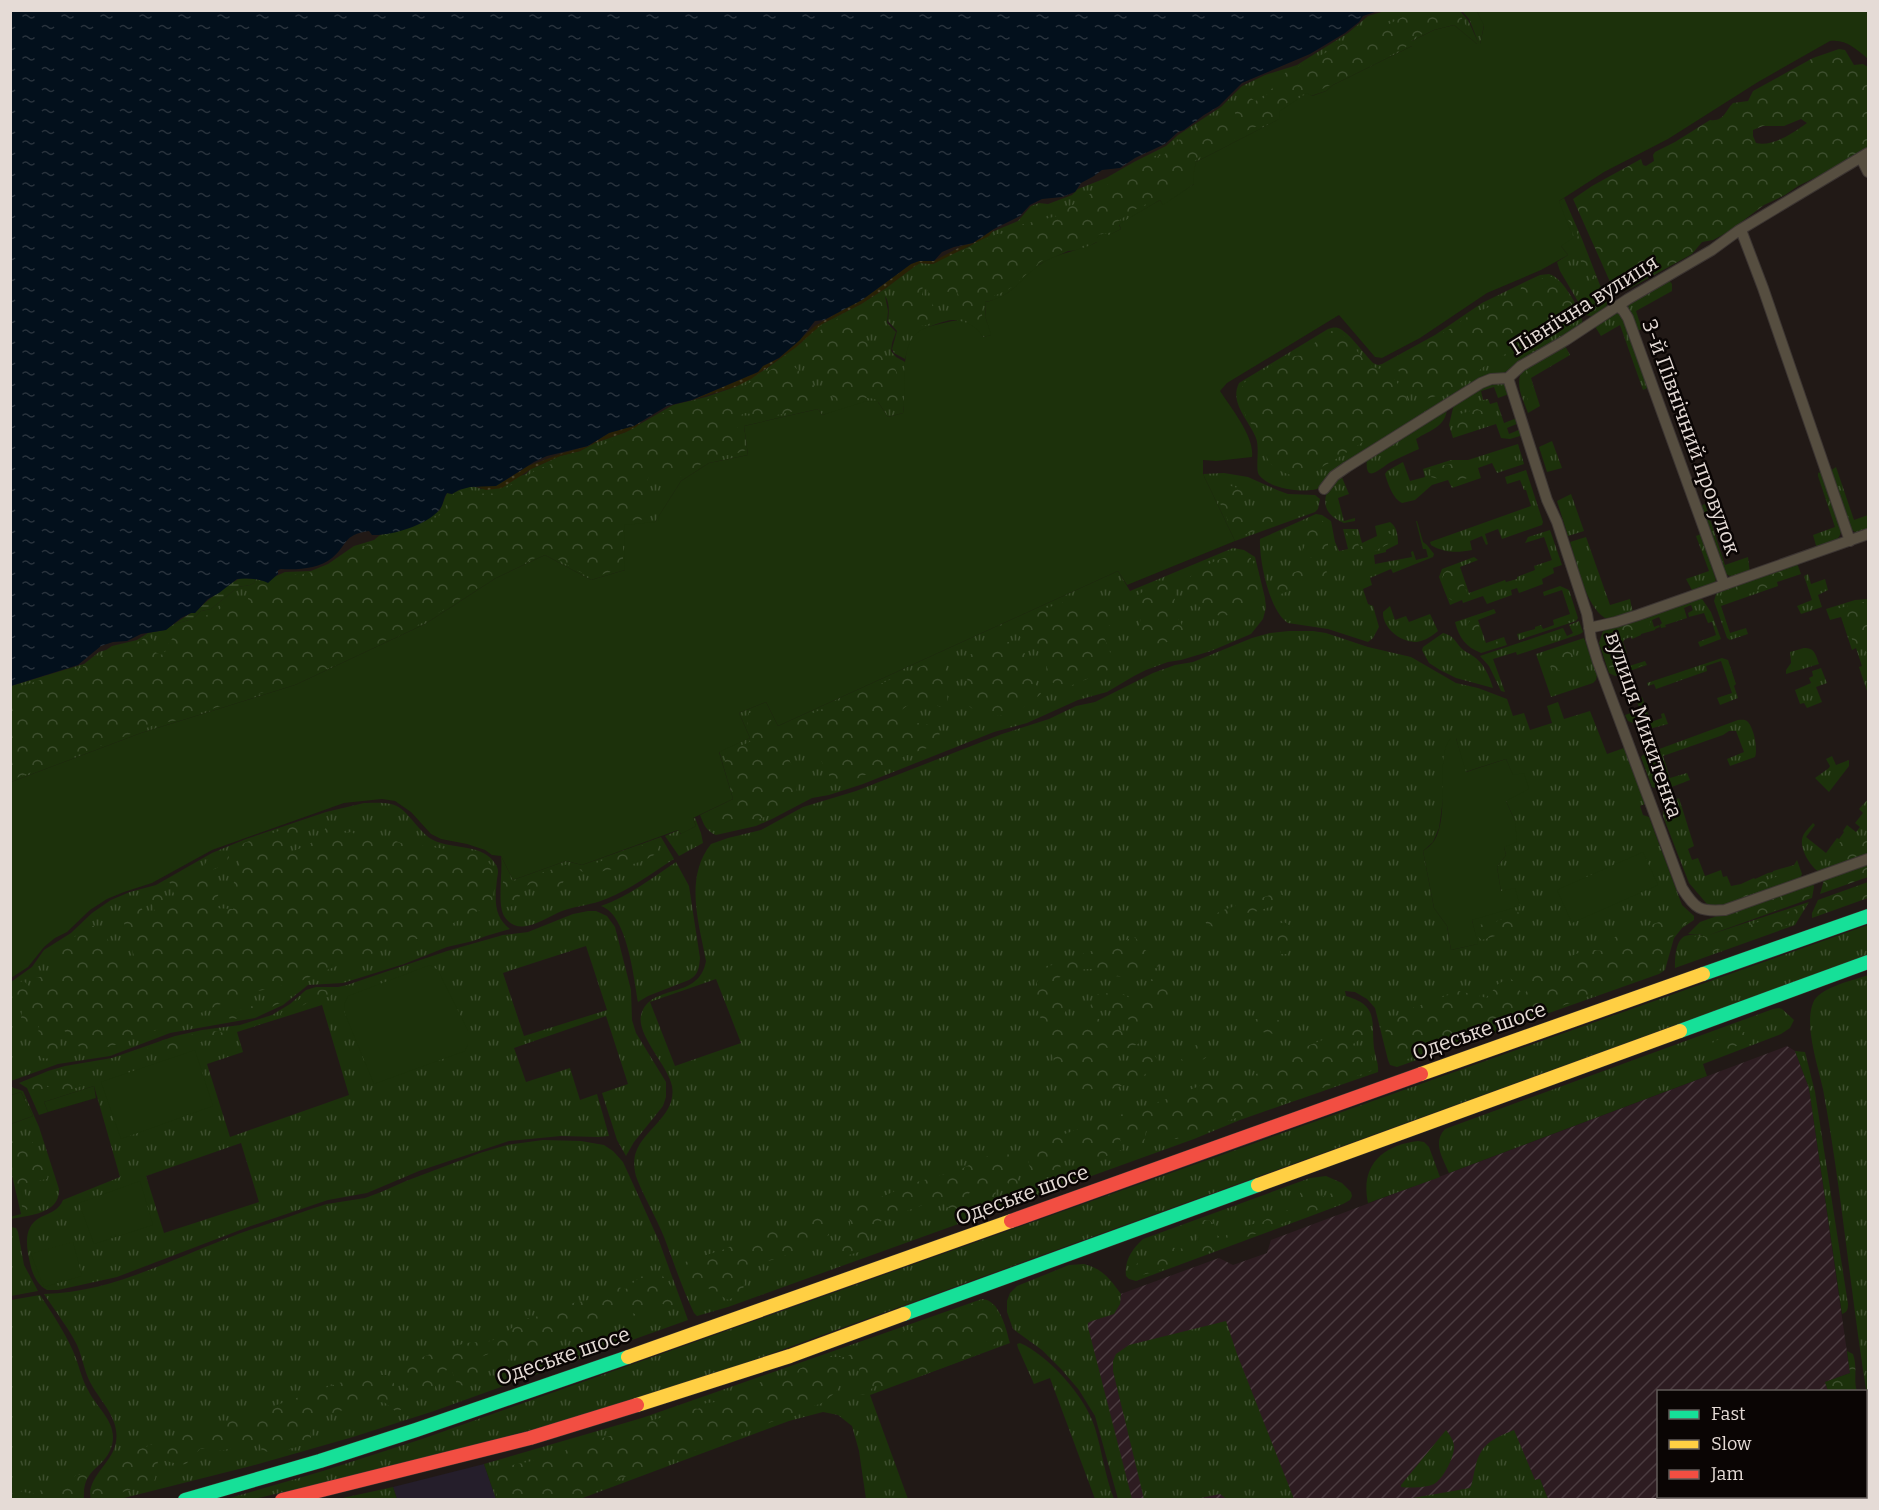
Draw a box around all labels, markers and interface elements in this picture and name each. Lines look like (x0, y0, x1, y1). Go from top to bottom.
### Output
street label: Північна вулиця (1505, 249, 1663, 361)
street label: 3-й Північний провулок (1636, 316, 1746, 559)
street label: вулиця Микитенка (1600, 628, 1688, 822)
street label: Одеське шосе (1409, 996, 1549, 1066)
street label: Одеське шосе (952, 1159, 1092, 1231)
street label: Одеське шосе (493, 1321, 633, 1391)
legend (1657, 1390, 1867, 1498)
text: Fast (1711, 1403, 1746, 1425)
text: Slow (1711, 1433, 1752, 1455)
text: Jam (1710, 1463, 1744, 1485)

